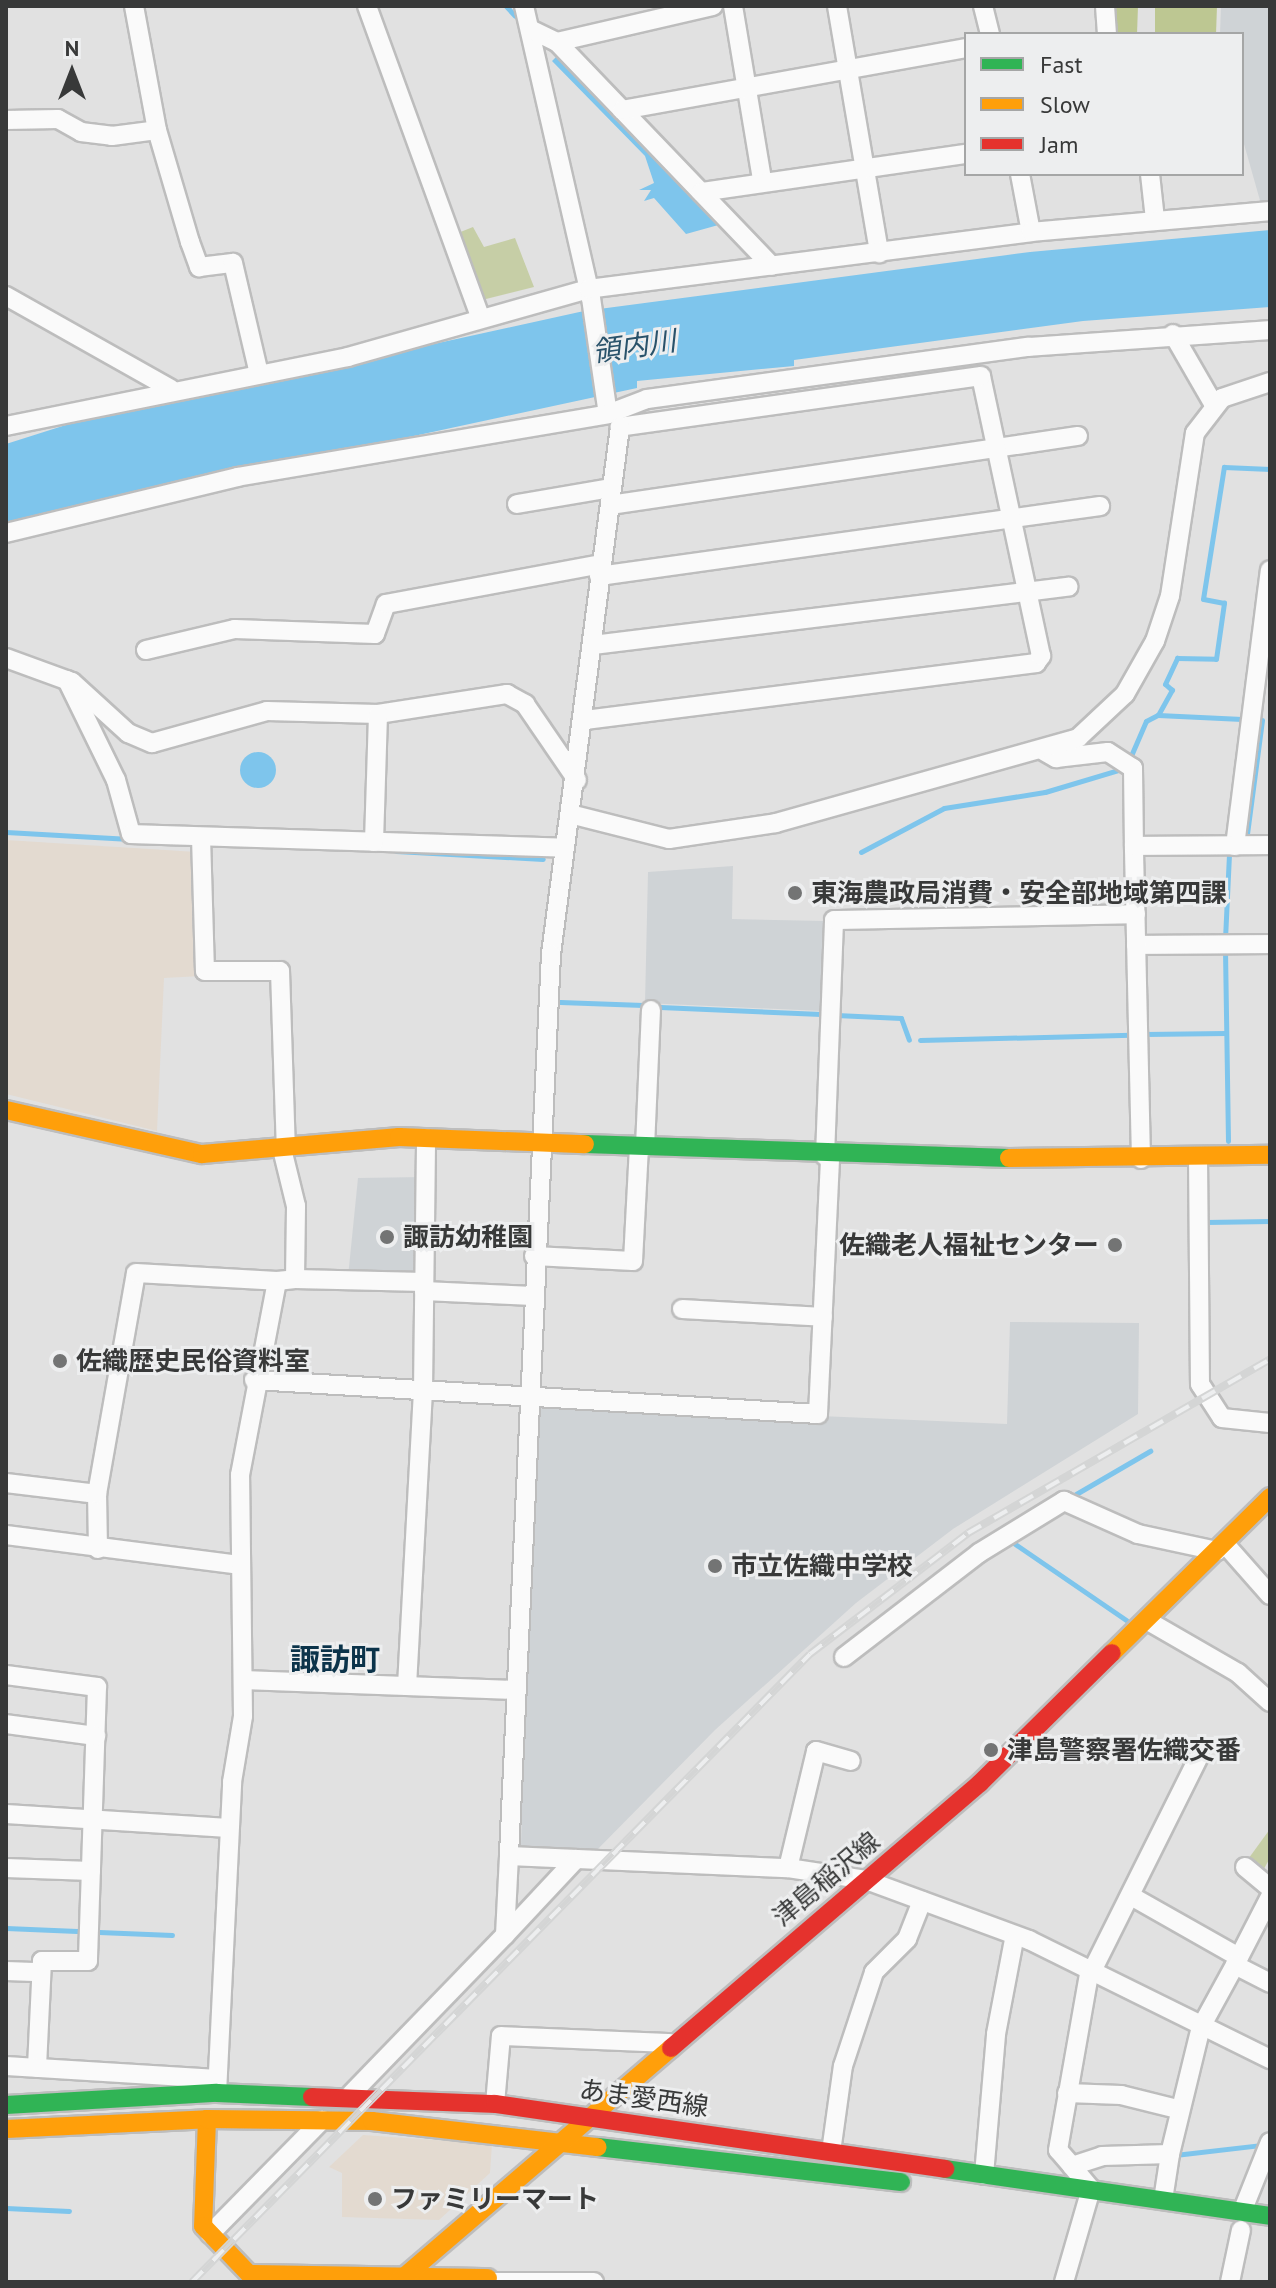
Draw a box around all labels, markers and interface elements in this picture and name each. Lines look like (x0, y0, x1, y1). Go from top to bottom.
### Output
north arrow (32, 32, 112, 112)
legend (964, 32, 1244, 176)
text: N (65, 34, 79, 62)
text: Fast (1040, 49, 1083, 80)
text: Slow (1040, 89, 1090, 120)
text: Jam (1040, 129, 1078, 160)
water label: 領内川 (590, 324, 678, 368)
place label: 東海農政局消費・安全部地域第四課 (811, 877, 1227, 909)
marker: 東海農政局消費・安全部地域第四課 (786, 884, 804, 902)
place label: 諏訪幼稚園 (403, 1221, 533, 1253)
marker: 諏訪幼稚園 (378, 1228, 396, 1246)
place label: 佐織老人福祉センター (839, 1229, 1099, 1261)
marker: 佐織老人福祉センター (1106, 1236, 1124, 1254)
place label: 佐織歴史民俗資料室 (76, 1345, 310, 1377)
marker: 佐織歴史民俗資料室 (51, 1352, 69, 1370)
place label: 市立佐織中学校 (731, 1550, 913, 1582)
marker: 市立佐織中学校 (706, 1557, 724, 1575)
district label: 諏訪町 (290, 1641, 380, 1677)
place label: 津島警察署佐織交番 (1007, 1734, 1241, 1766)
marker: 津島警察署佐織交番 (982, 1741, 1000, 1759)
street label: 津島稲沢線 (766, 1825, 886, 1933)
street label: あま愛西線 (577, 2074, 711, 2122)
place label: ファミリーマート (391, 2183, 599, 2215)
marker: ファミリーマート (366, 2190, 384, 2208)

